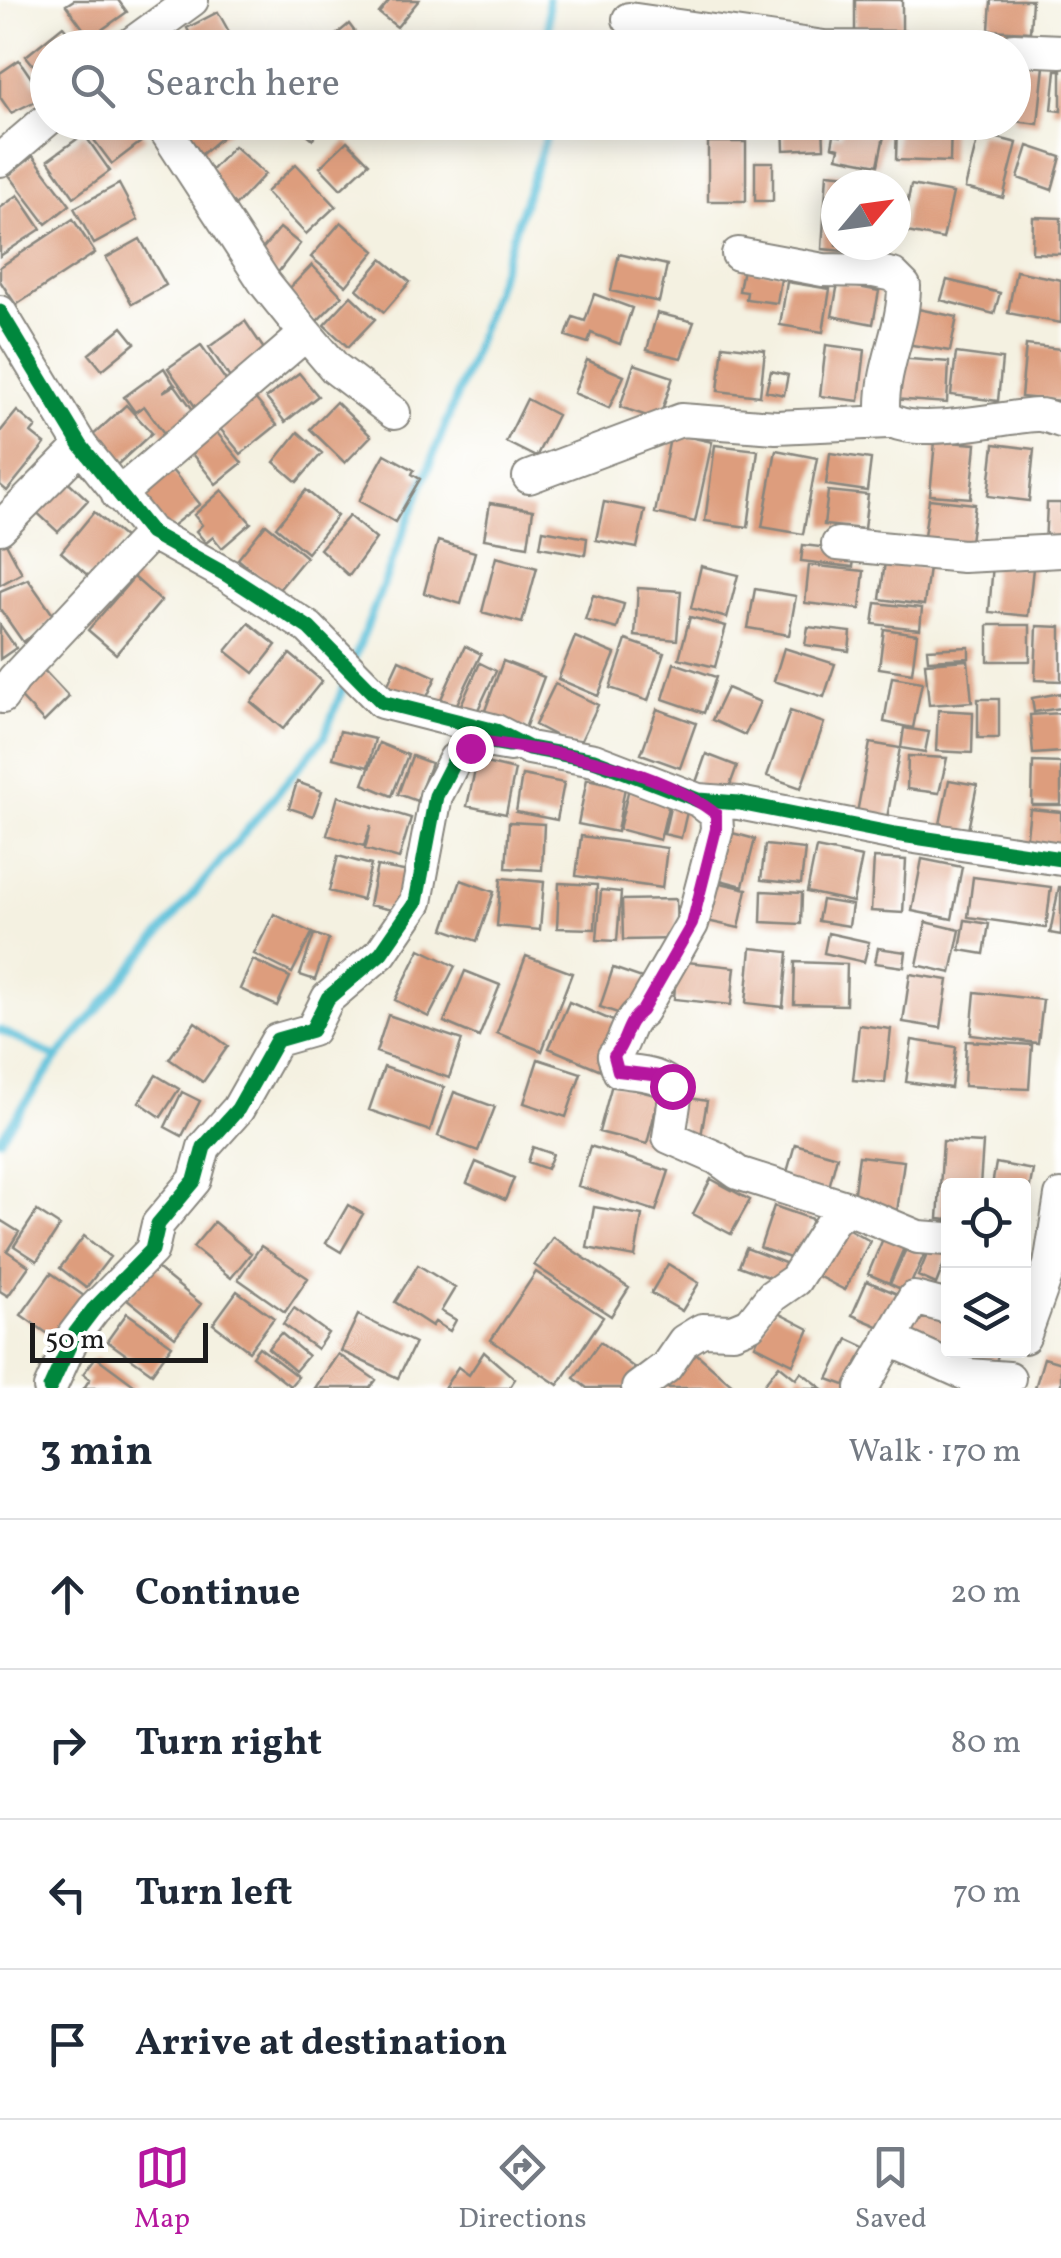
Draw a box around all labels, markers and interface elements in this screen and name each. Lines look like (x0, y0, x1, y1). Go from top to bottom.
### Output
search box (30, 30, 1031, 140)
icon: search (65, 58, 120, 113)
text: Search here (145, 59, 340, 112)
north arrow (821, 170, 911, 260)
route end (448, 726, 494, 772)
route start (650, 1064, 696, 1110)
map controls (941, 1178, 1031, 1358)
button: locate (941, 1178, 1031, 1268)
button: layers (941, 1268, 1031, 1358)
scale bar (30, 1318, 208, 1362)
text: 50 m (45, 1321, 105, 1360)
text: 3 min (40, 1424, 153, 1483)
text: Walk · 170 m (849, 1431, 1021, 1475)
icon: ahead (40, 1567, 95, 1622)
text: Continue (135, 1568, 300, 1621)
text: 20 m (950, 1572, 1021, 1616)
icon: right (40, 1717, 95, 1772)
text: Turn right (135, 1718, 322, 1771)
text: 80 m (951, 1722, 1021, 1766)
icon: left (40, 1867, 95, 1922)
text: Turn left (135, 1868, 292, 1921)
text: 70 m (953, 1872, 1021, 1916)
icon: arrive (40, 2017, 95, 2072)
text: Arrive at destination (135, 2018, 508, 2071)
tab: Map (134, 2140, 190, 2239)
tab: Directions (458, 2140, 587, 2239)
tab: Saved (855, 2140, 927, 2239)

